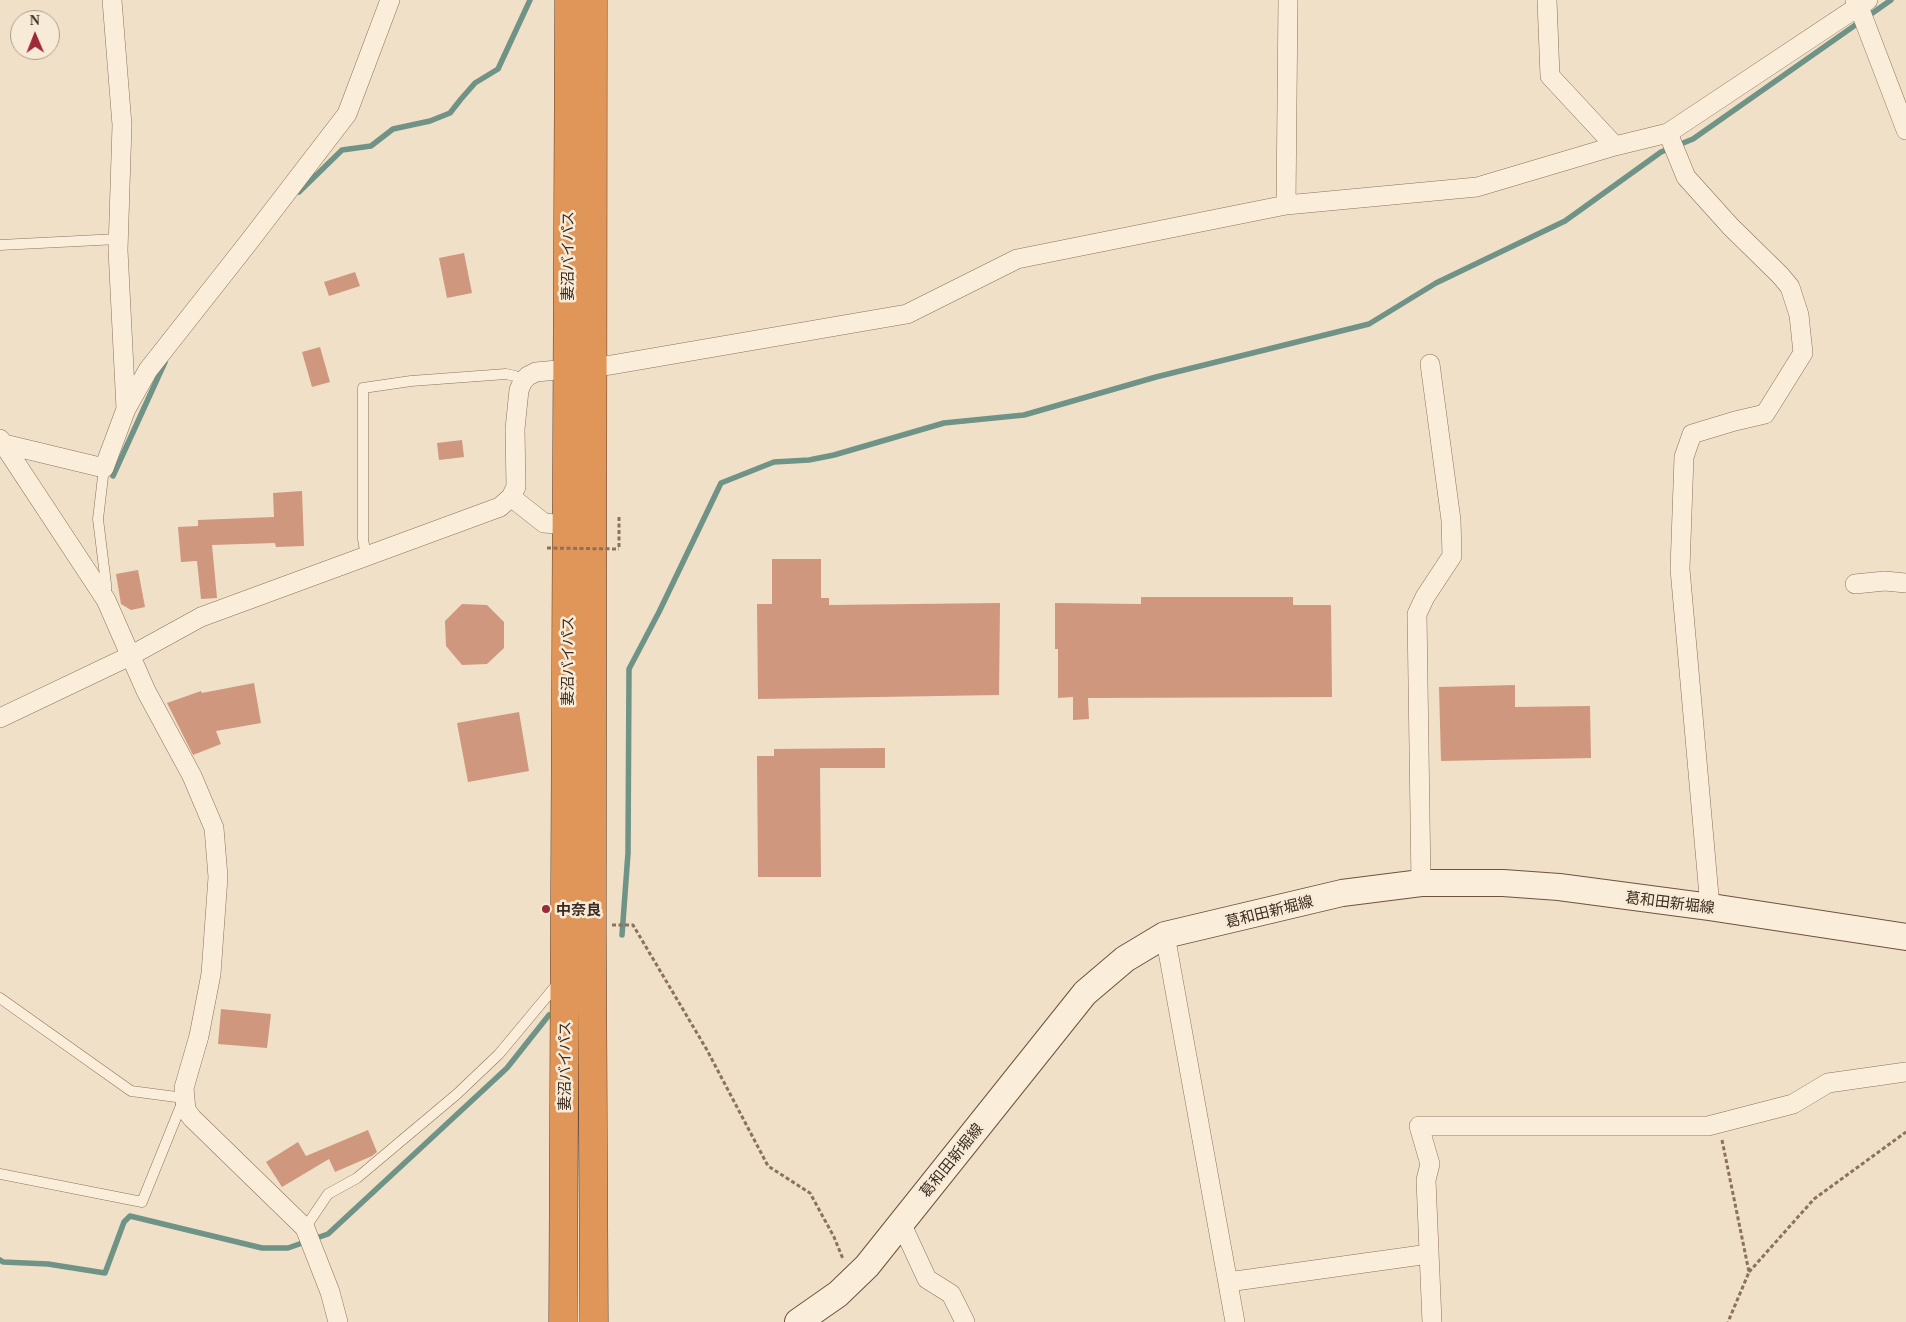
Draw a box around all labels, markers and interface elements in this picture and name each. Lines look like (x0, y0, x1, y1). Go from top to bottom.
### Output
north arrow (10, 10, 60, 60)
text: N (30, 13, 40, 28)
street label: 妻沼バイパス (558, 211, 576, 301)
street label: 妻沼バイパス (558, 616, 576, 706)
street label: 葛和田新堀線 (1624, 888, 1716, 916)
street label: 葛和田新堀線 (1223, 891, 1315, 931)
place label: 中奈良 (556, 900, 601, 918)
marker: 中奈良 (540, 903, 552, 915)
street label: 妻沼バイパス (555, 1021, 573, 1111)
street label: 葛和田新堀線 (916, 1119, 986, 1201)

